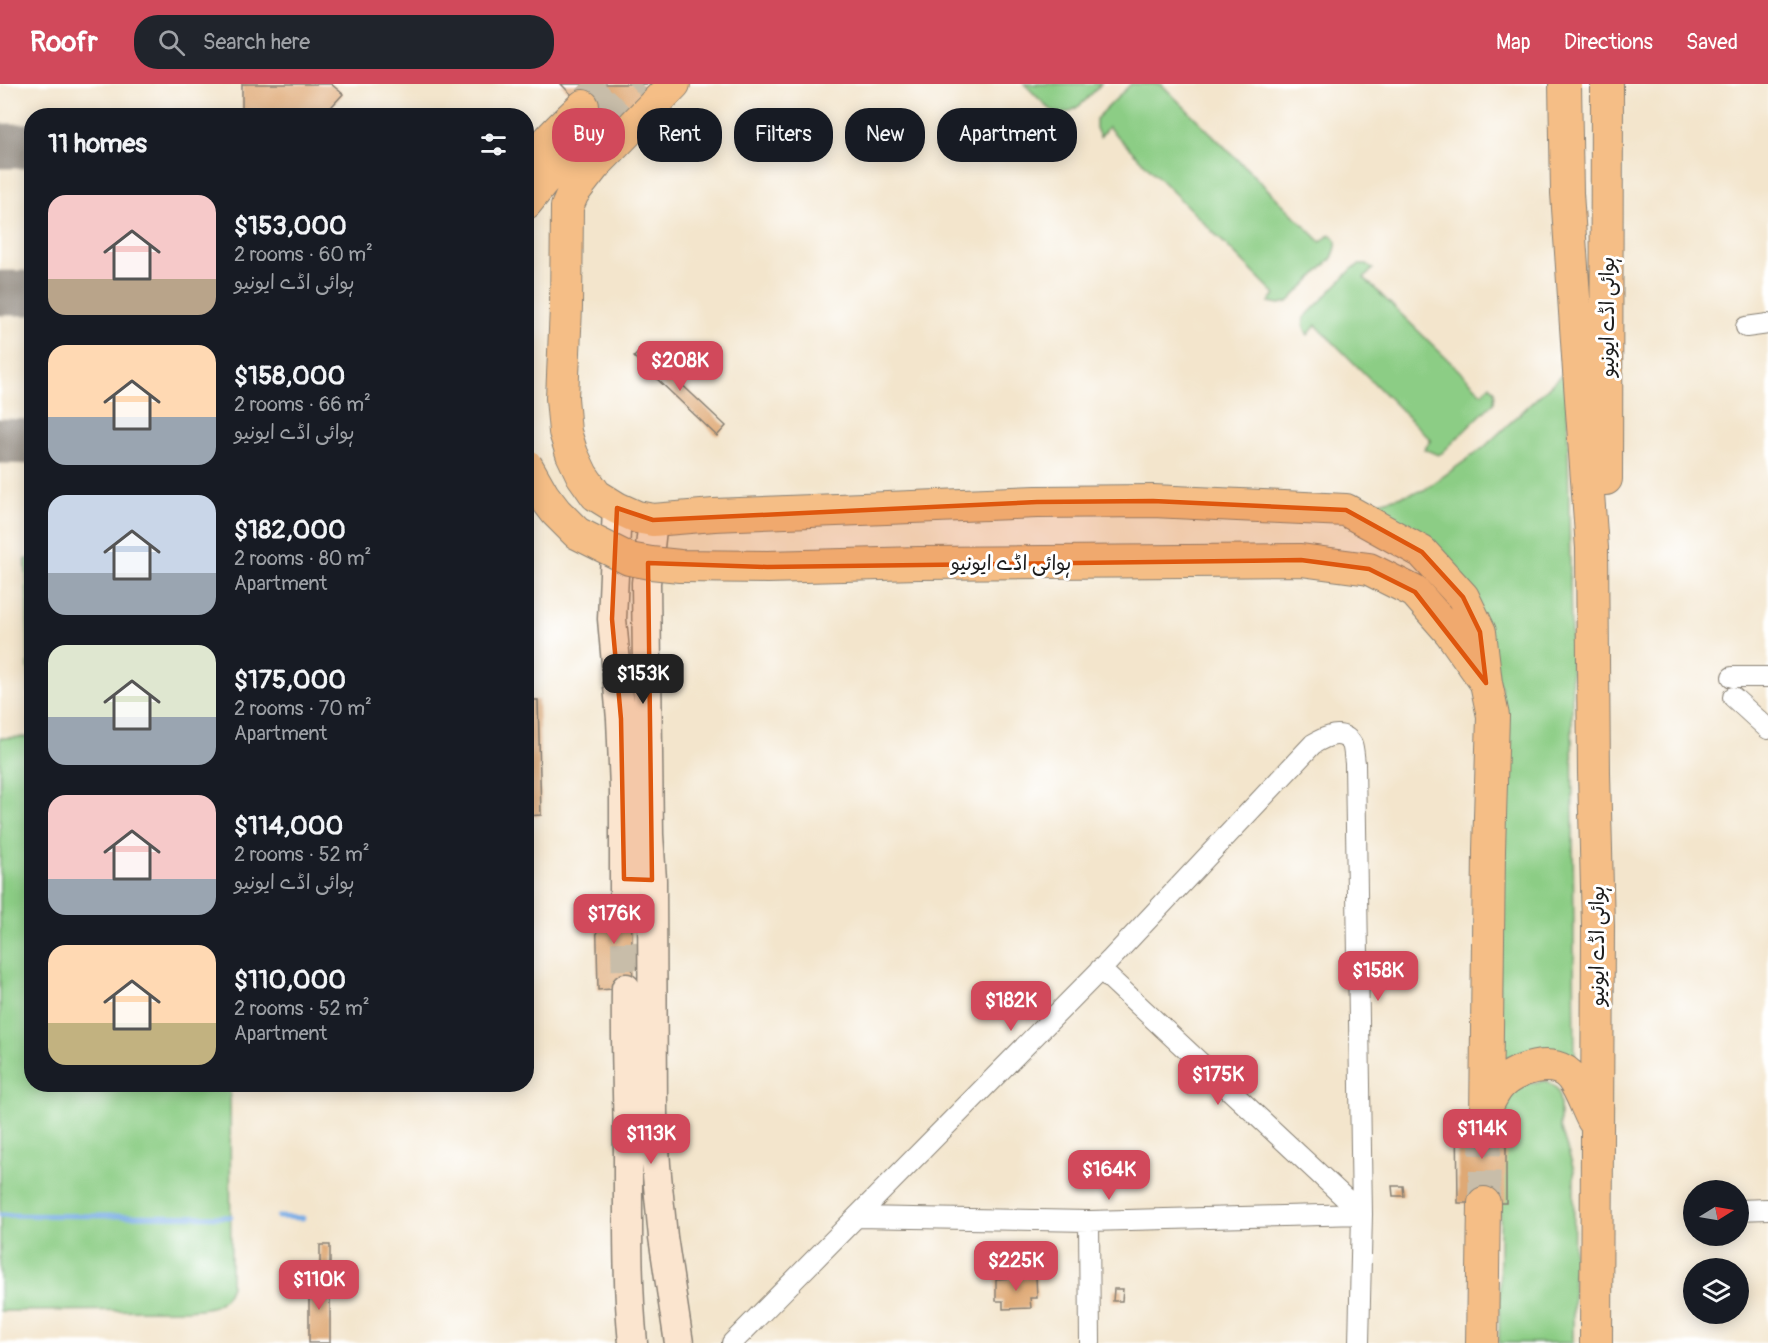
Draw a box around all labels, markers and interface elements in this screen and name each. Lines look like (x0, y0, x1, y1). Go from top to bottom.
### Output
search box (134, 15, 554, 69)
text: Roofr (30, 25, 98, 60)
icon: search (155, 26, 188, 59)
text: Search here (203, 28, 310, 56)
text: Map (1496, 29, 1531, 56)
text: Directions (1564, 29, 1653, 56)
text: Saved (1686, 29, 1738, 56)
chip: Buy (552, 108, 625, 162)
chip: Rent (637, 108, 722, 162)
chip: Filters (734, 108, 833, 162)
chip: New (845, 108, 925, 162)
chip: Apartment (937, 108, 1077, 162)
text: 11 homes (48, 128, 147, 160)
icon: filters (477, 128, 510, 161)
text: $153,000 (234, 210, 347, 242)
icon: home (96, 219, 168, 291)
text: 2 rooms · 60 m² (234, 242, 373, 267)
street label: ہوائی اڈے ایونیو (1595, 257, 1622, 378)
text: ہوائی اڈے ایونیو (234, 270, 354, 295)
pin: $208K (638, 341, 722, 392)
text: $208K (651, 348, 709, 373)
text: $158,000 (234, 360, 345, 392)
icon: home (96, 369, 168, 441)
text: 2 rooms · 66 m² (234, 392, 371, 417)
text: ہوائی اڈے ایونیو (234, 420, 354, 445)
text: $182,000 (234, 514, 346, 546)
icon: home (96, 519, 168, 591)
text: 2 rooms · 80 m² (234, 546, 371, 571)
street label: ہوائی اڈے ایونیو (950, 551, 1071, 578)
text: Apartment (234, 571, 327, 596)
pin: $153K (601, 654, 685, 705)
text: $153K (617, 661, 669, 686)
text: $175,000 (234, 664, 346, 696)
icon: home (96, 669, 168, 741)
text: 2 rooms · 70 m² (234, 696, 372, 721)
text: Apartment (234, 721, 327, 746)
text: $114,000 (234, 810, 343, 842)
icon: home (96, 819, 168, 891)
text: 2 rooms · 52 m² (234, 842, 370, 867)
text: ہوائی اڈے ایونیو (234, 870, 354, 895)
street label: ہوائی اڈے ایونیو (1585, 886, 1612, 1007)
pin: $176K (572, 894, 656, 945)
text: $176K (588, 901, 640, 926)
pin: $158K (1336, 951, 1420, 1002)
text: $158K (1352, 958, 1404, 983)
text: $110,000 (234, 964, 346, 996)
icon: home (96, 969, 168, 1041)
pin: $182K (969, 981, 1053, 1032)
text: $182K (985, 988, 1037, 1013)
text: 2 rooms · 52 m² (234, 996, 370, 1021)
text: Apartment (234, 1021, 327, 1046)
pin: $175K (1176, 1055, 1260, 1106)
text: $175K (1192, 1062, 1244, 1087)
pin: $114K (1440, 1109, 1524, 1160)
pin: $113K (609, 1114, 693, 1165)
text: $114K (1457, 1116, 1507, 1141)
text: $113K (626, 1121, 676, 1146)
pin: $164K (1067, 1150, 1151, 1201)
text: $164K (1082, 1157, 1136, 1182)
north arrow (1683, 1180, 1749, 1246)
map controls (1683, 1180, 1749, 1324)
pin: $225K (974, 1241, 1058, 1292)
text: $225K (988, 1248, 1044, 1273)
button: layers (1683, 1258, 1749, 1324)
pin: $110K (277, 1260, 361, 1311)
text: $110K (293, 1267, 345, 1292)

